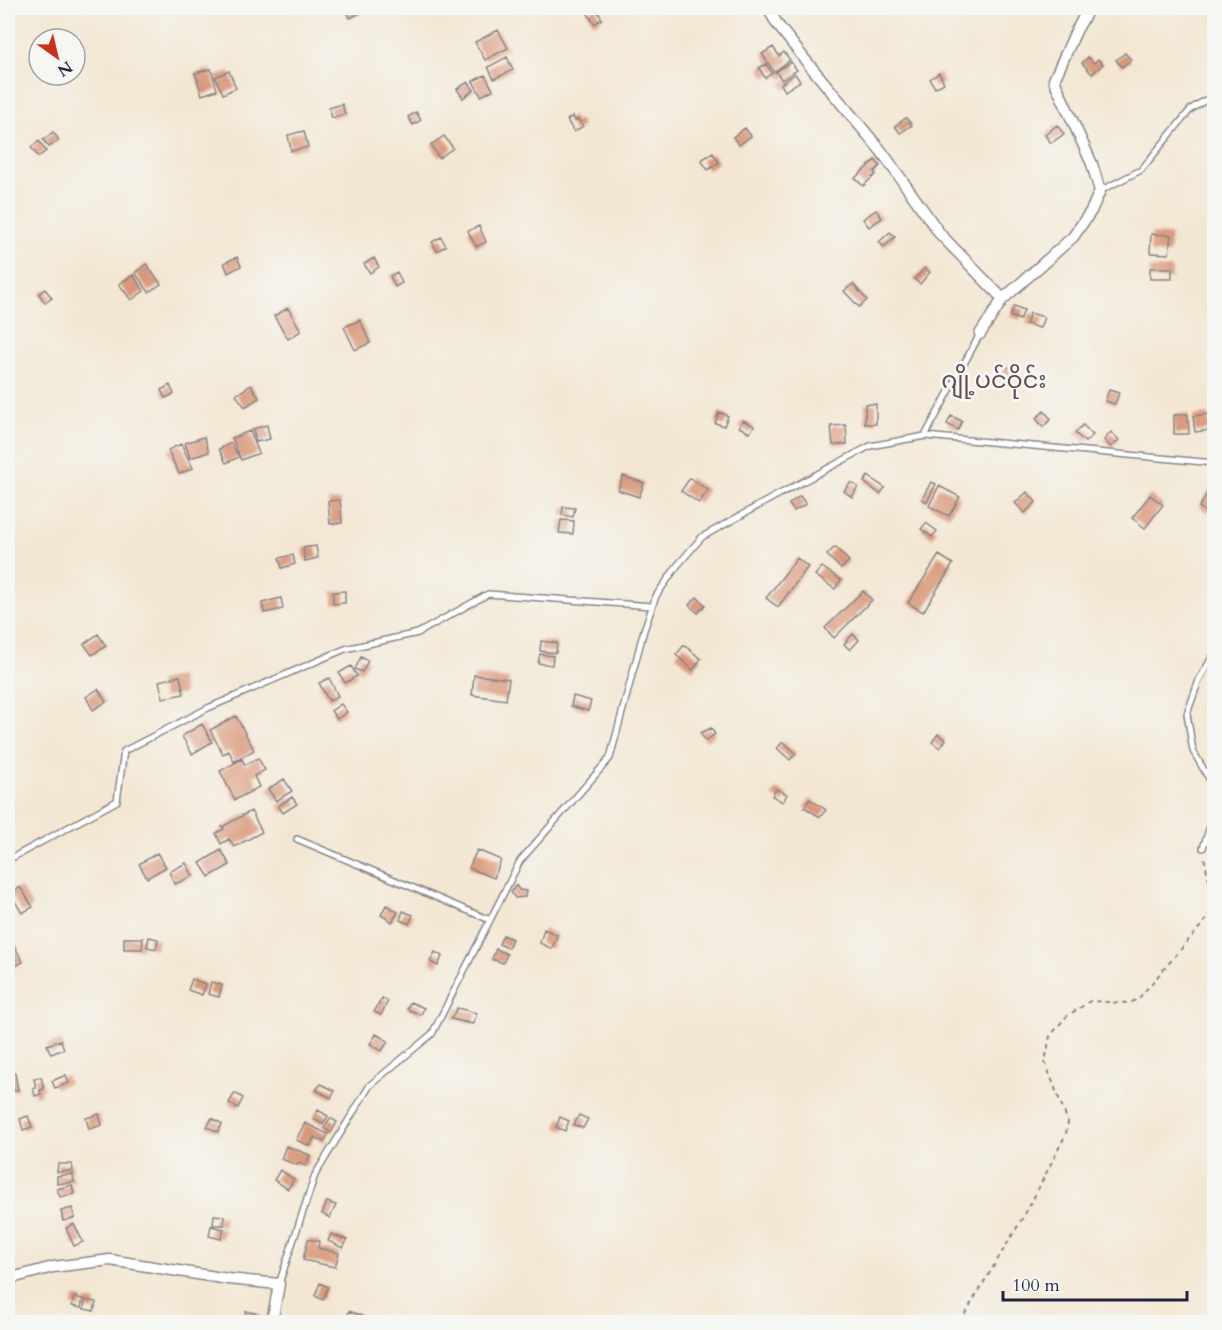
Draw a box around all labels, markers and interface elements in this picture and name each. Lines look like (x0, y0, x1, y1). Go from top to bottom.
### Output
north arrow (27, 27, 87, 87)
text: N (53, 56, 77, 82)
district label: ဂျို့ပင်ဝိုင်း (941, 364, 1047, 399)
scale bar (1003, 1264, 1188, 1302)
text: 100 m (1012, 1273, 1060, 1298)

